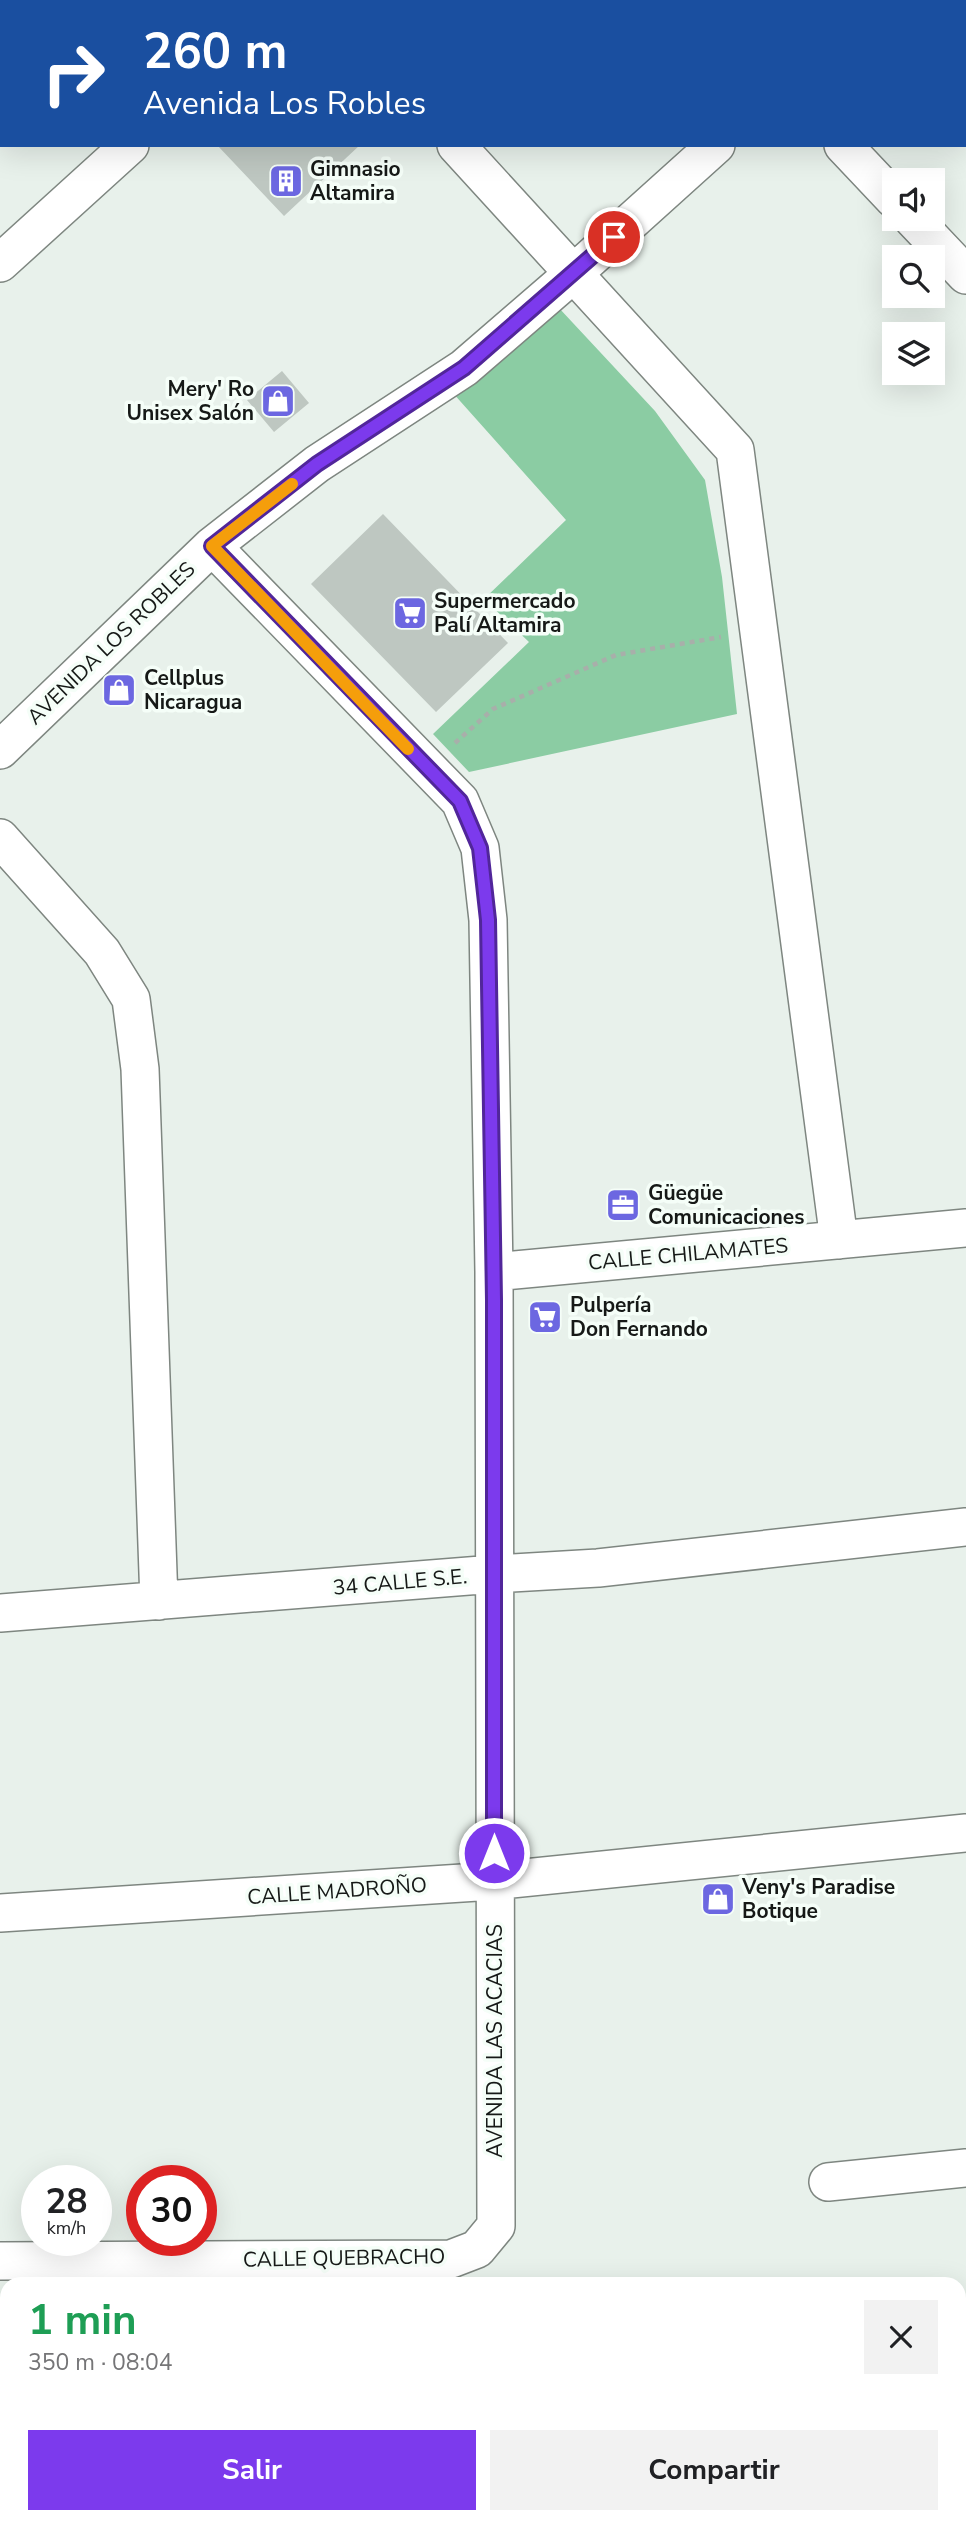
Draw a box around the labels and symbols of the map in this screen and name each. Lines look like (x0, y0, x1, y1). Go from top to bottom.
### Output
place label: Gimnasio Altamira (310, 155, 401, 207)
building icon: Gimnasio Altamira (267, 162, 305, 200)
pin (584, 207, 644, 267)
place label: Mery' Ro Unisex Salón (126, 375, 254, 427)
shop icon: Mery' Ro Unisex Salón (259, 382, 297, 420)
street label: AVENIDA LOS ROBLES (21, 555, 201, 731)
place label: Supermercado Palí Altamira (434, 587, 576, 639)
supermarket icon: Supermercado Palí Altamira (391, 594, 429, 632)
place label: Cellplus Nicaragua (144, 664, 242, 716)
shop icon: Cellplus Nicaragua (100, 671, 138, 709)
place label: Güegüe Comunicaciones (648, 1179, 804, 1231)
office icon: Güegüe Comunicaciones (604, 1186, 642, 1224)
street label: CALLE CHILAMATES (587, 1231, 789, 1277)
place label: Pulpería Don Fernando (570, 1291, 708, 1343)
supermarket icon: Pulpería Don Fernando (526, 1298, 564, 1336)
street label: 34 CALLE S.E. (332, 1562, 468, 1602)
position arrow (457, 1816, 531, 1890)
street label: CALLE MADROÑO (246, 1871, 428, 1911)
place label: Veny's Paradise Botique (741, 1873, 895, 1925)
shop icon: Veny's Paradise Botique (699, 1880, 737, 1918)
street label: AVENIDA LAS ACACIAS (481, 1924, 509, 2158)
speed limit sign: 30 (126, 2165, 217, 2256)
street label: CALLE QUEBRACHO (243, 2242, 445, 2274)

